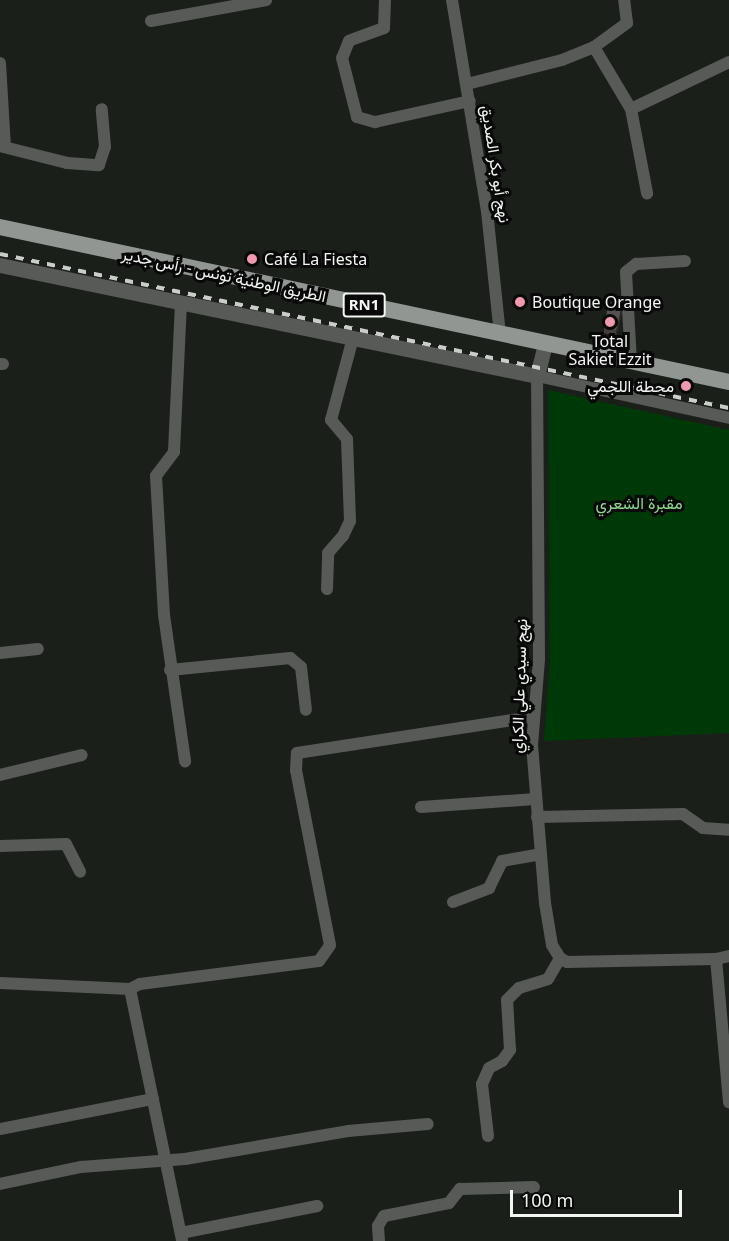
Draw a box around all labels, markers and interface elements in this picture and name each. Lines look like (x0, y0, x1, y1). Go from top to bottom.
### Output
street label: نهج أبو بكر الصديق (477, 104, 515, 224)
street label: الطريق الوطنية تونس - رأس جدير (120, 244, 328, 306)
place label: Café La Fiesta (264, 249, 367, 269)
marker: Café La Fiesta (245, 252, 259, 266)
place label: Boutique Orange (532, 292, 661, 312)
road number: RN1 (342, 293, 386, 317)
marker: Boutique Orange (513, 295, 527, 309)
marker: Total Sakiet Ezzit (603, 315, 617, 329)
place label: Total Sakiet Ezzit (568, 331, 652, 369)
place label: محطة اللجمي (587, 376, 674, 396)
marker: محطة اللجمي (679, 379, 693, 393)
park label: مقبرة الشعري (595, 493, 683, 513)
street label: نهج سيدي علي الكراي (507, 618, 531, 754)
scale bar (513, 1178, 686, 1216)
text: 100 m (521, 1188, 573, 1212)

